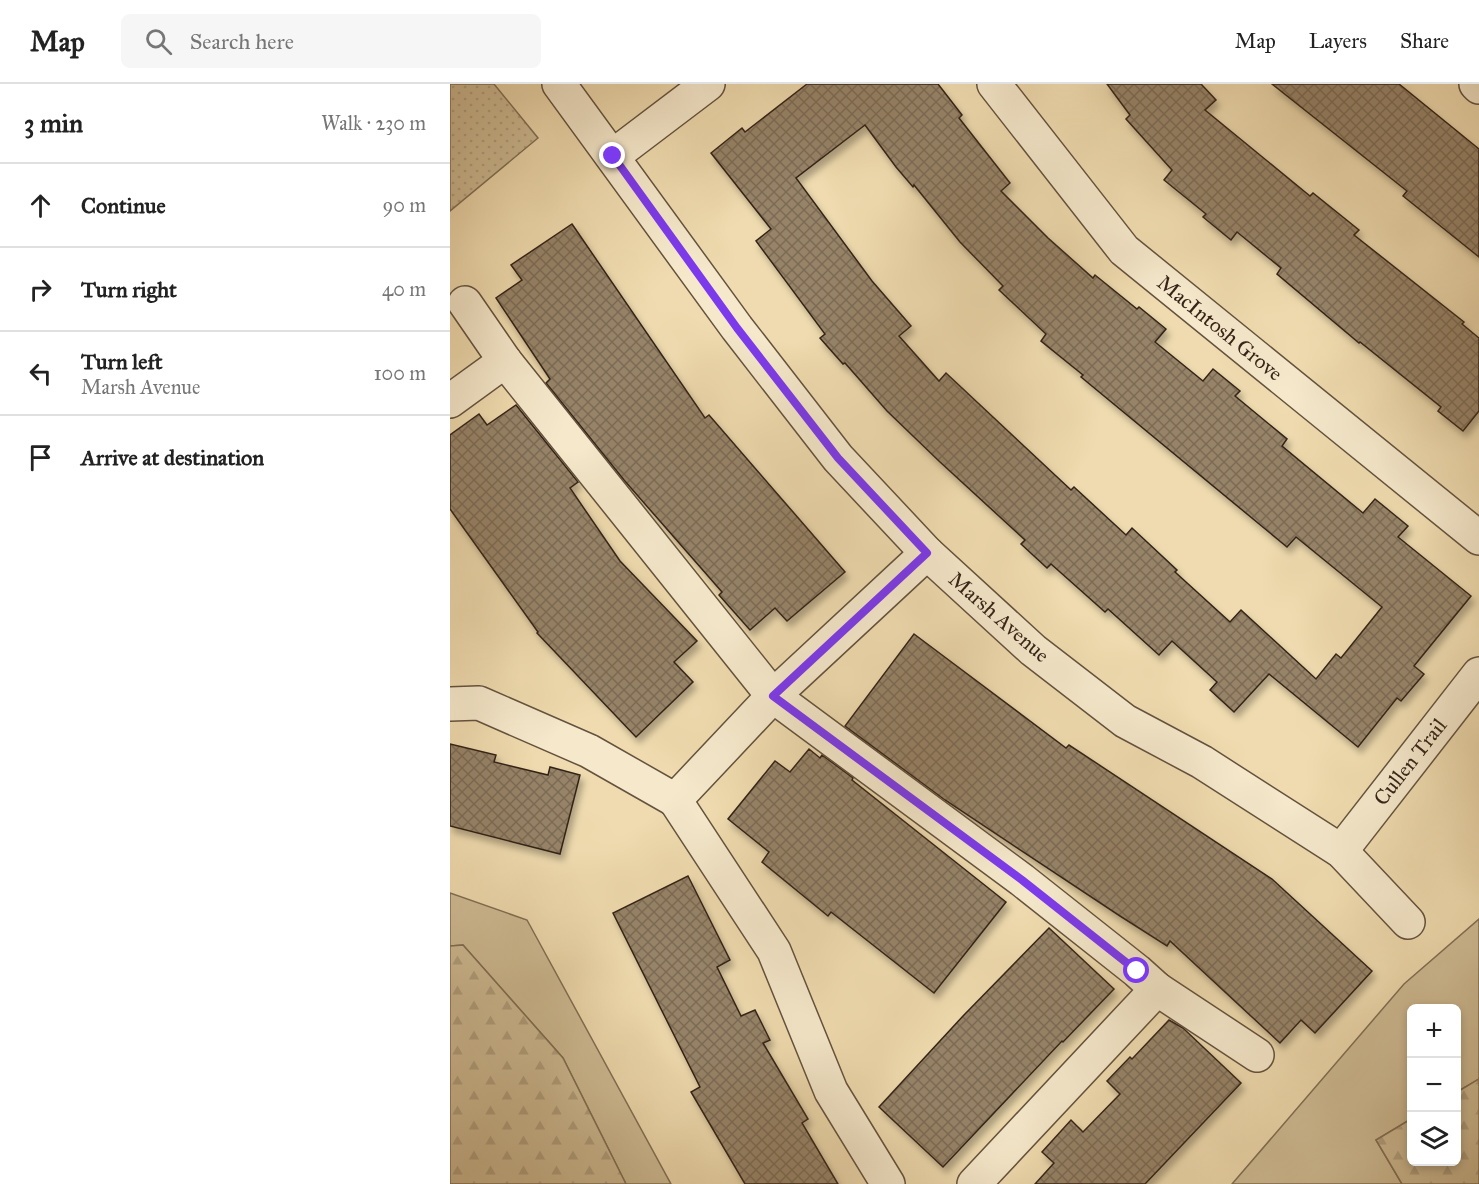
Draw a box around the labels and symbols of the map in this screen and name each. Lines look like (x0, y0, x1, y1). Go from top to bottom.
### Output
route end (599, 142, 625, 168)
street label: MacIntosh Grove (1152, 269, 1288, 387)
street label: Marsh Avenue (943, 566, 1055, 668)
street label: Cullen Trail (1368, 713, 1452, 811)
route start (1123, 957, 1149, 983)

